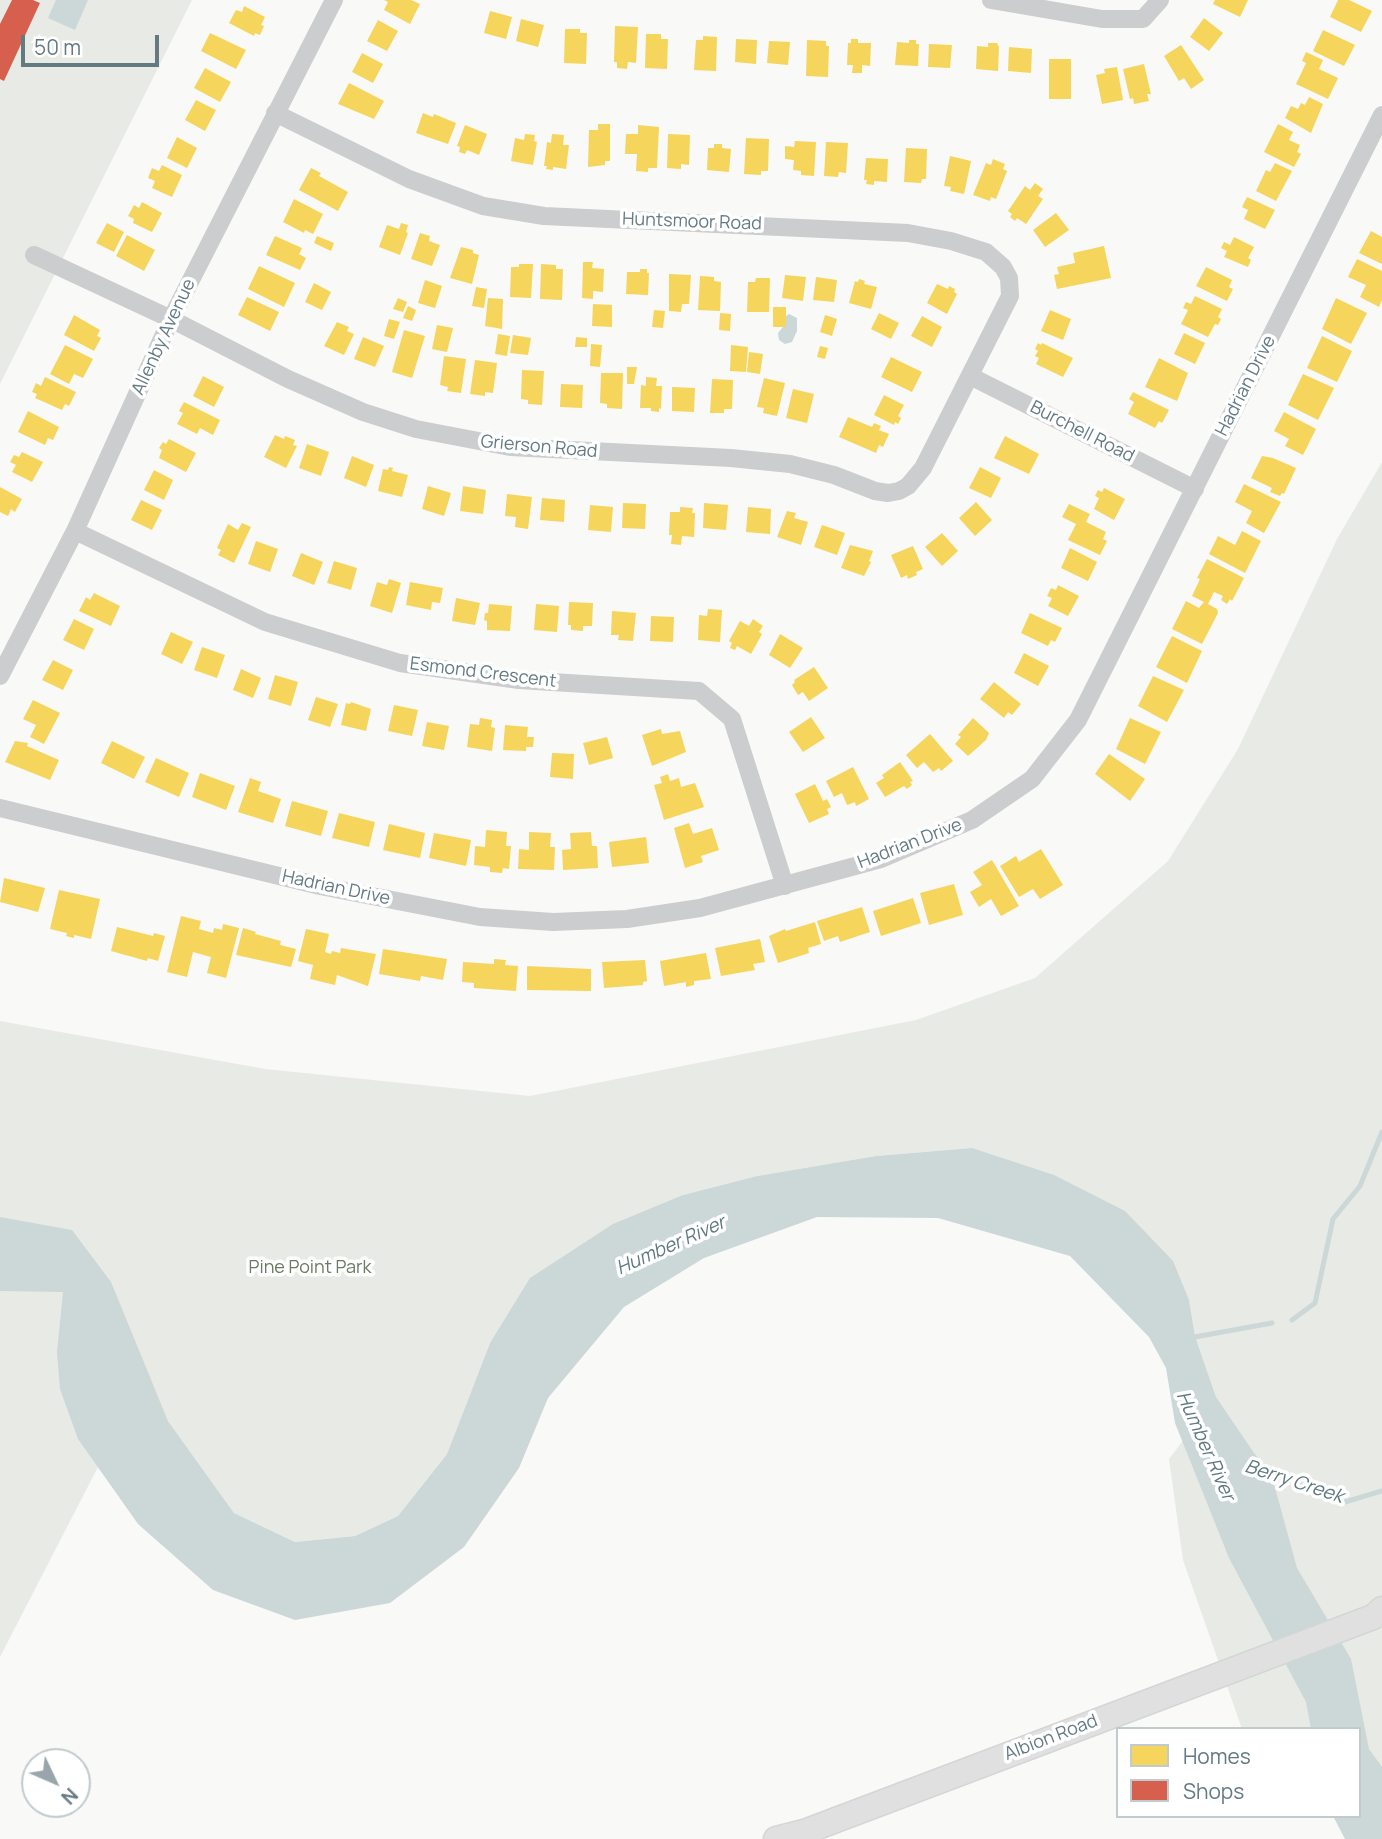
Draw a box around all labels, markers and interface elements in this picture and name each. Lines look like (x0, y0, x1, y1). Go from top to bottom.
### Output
scale bar (24, 21, 163, 65)
text: 50 m (34, 33, 81, 61)
street label: Huntsmoor Road (622, 209, 762, 235)
street label: Allenby Avenue (128, 275, 200, 399)
street label: Hadrian Drive (1211, 332, 1281, 440)
street label: Burchell Road (1026, 397, 1138, 467)
street label: Grierson Road (480, 431, 598, 463)
street label: Esmond Crescent (409, 653, 557, 693)
street label: Hadrian Drive (855, 814, 965, 874)
street label: Hadrian Drive (280, 866, 392, 910)
water label: Humber River (613, 1212, 729, 1280)
park label: Pine Point Park (249, 1257, 371, 1279)
water label: Humber River (1171, 1388, 1239, 1504)
water label: Berry Creek (1242, 1455, 1346, 1509)
street label: Albion Road (1001, 1710, 1101, 1766)
legend (1116, 1727, 1361, 1818)
text: Homes (1183, 1742, 1251, 1770)
north arrow (21, 1748, 91, 1818)
text: Shops (1183, 1777, 1244, 1805)
text: N (56, 1782, 84, 1810)

